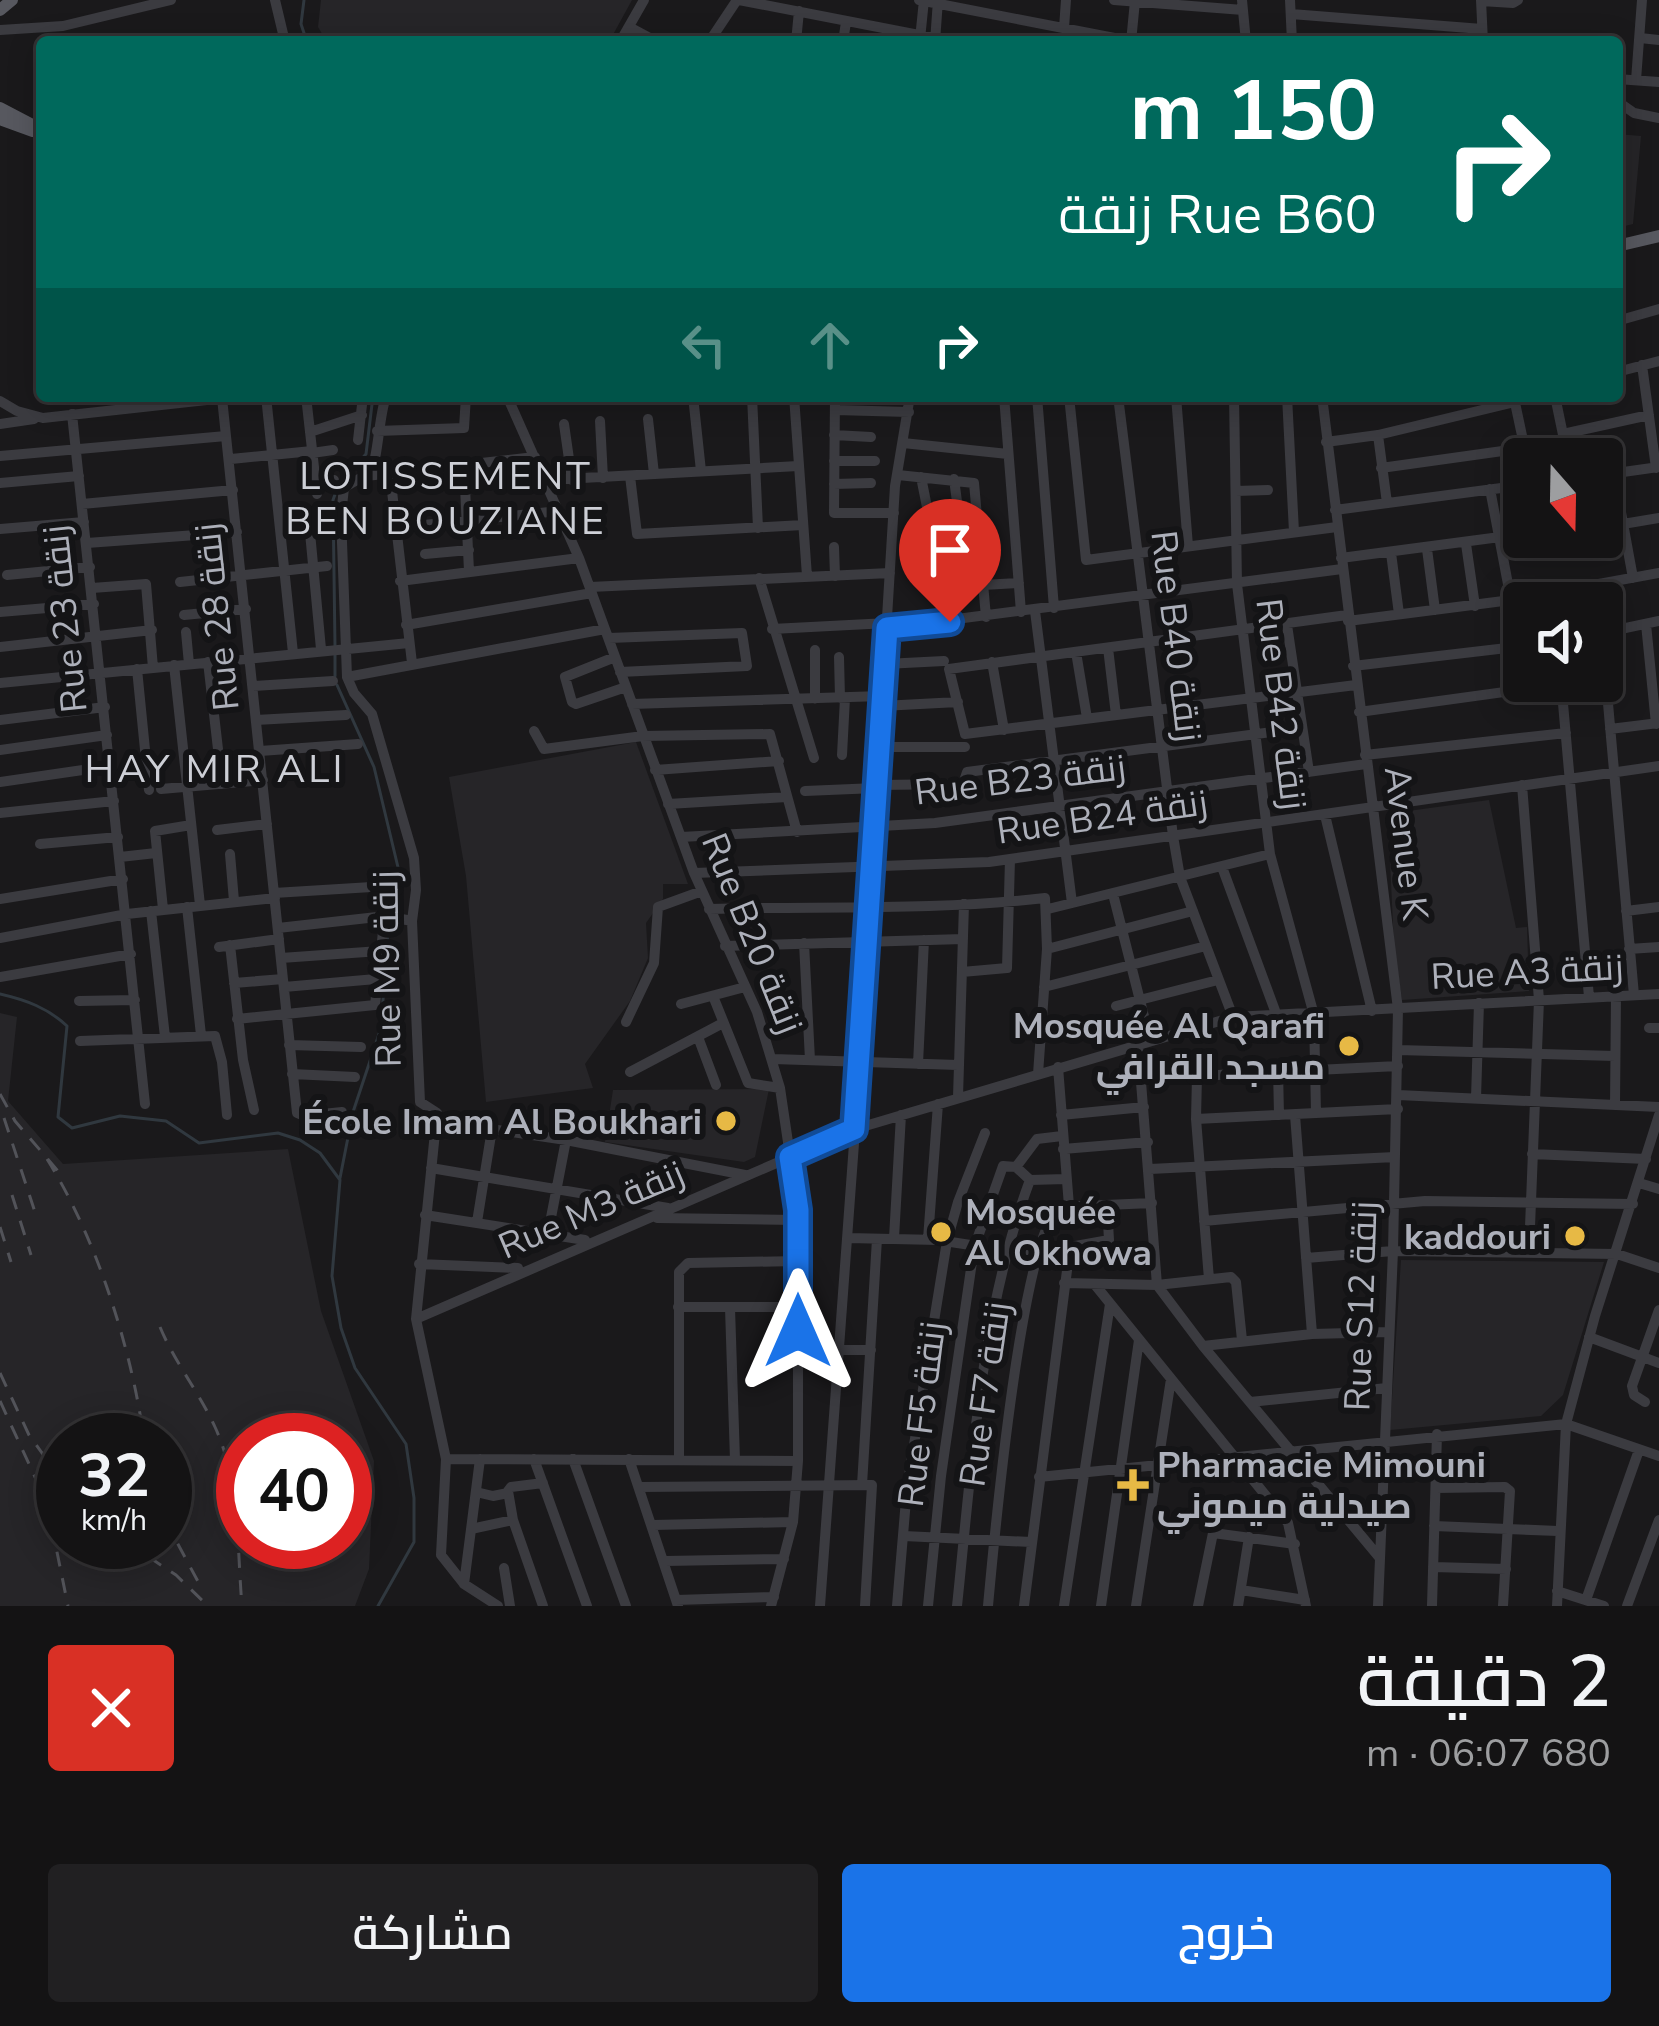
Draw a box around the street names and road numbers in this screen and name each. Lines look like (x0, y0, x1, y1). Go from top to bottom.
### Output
street label: Rue 28 زنقة (183, 521, 252, 713)
street label: Rue 23 زنقة (31, 523, 100, 715)
street label: Rue B40 زنقة (1138, 528, 1213, 745)
street label: Rue B42 زنقة (1243, 596, 1318, 813)
street label: Rue B23 زنقة (912, 743, 1129, 818)
street label: Avenue K (1372, 764, 1439, 924)
street label: Rue B24 زنقة (994, 778, 1211, 857)
street label: Rue B20 زنقة (689, 826, 814, 1041)
street label: Rue M9 زنقة (361, 870, 414, 1068)
street label: Rue A3 زنقة (1430, 943, 1625, 1002)
street label: Rue M3 زنقة (491, 1149, 692, 1271)
street label: Rue S12 زنقة (1333, 1200, 1390, 1412)
street label: Rue F7 زنقة (948, 1299, 1023, 1490)
street label: Rue F5 زنقة (887, 1319, 958, 1510)

